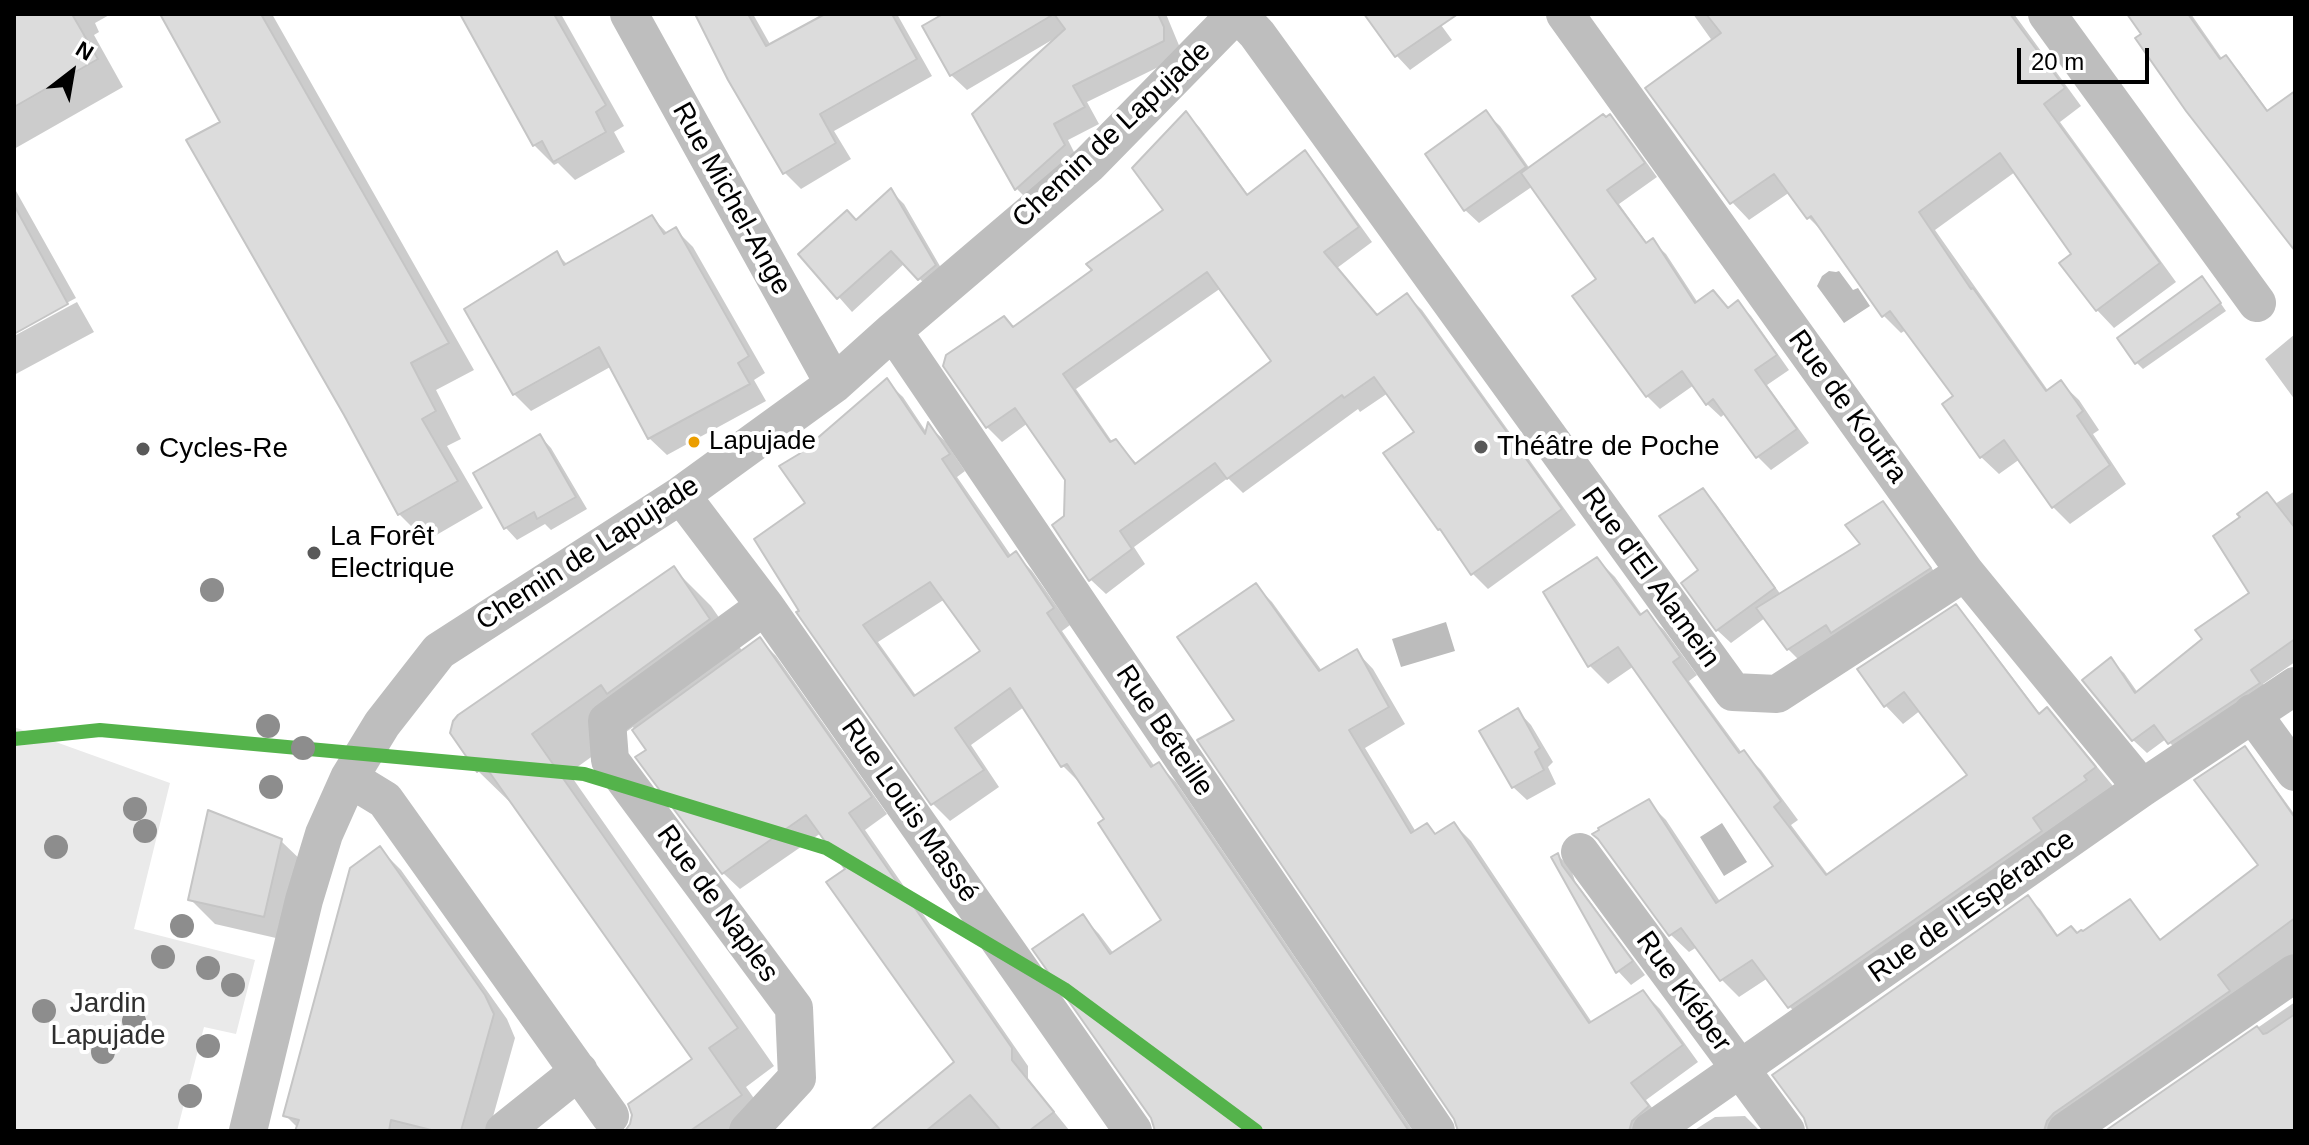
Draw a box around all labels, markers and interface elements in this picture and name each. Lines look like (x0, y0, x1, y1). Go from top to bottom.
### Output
north arrow (32, 32, 112, 112)
scale bar (2021, 32, 2153, 82)
street label: Chemin de Lapujade (1006, 35, 1218, 235)
text: N (71, 36, 98, 66)
text: 20 m (2031, 48, 2084, 75)
street label: Rue Michel-Ange (664, 97, 798, 301)
street label: Rue de Koufra (1780, 324, 1914, 490)
place label: Lapujade (709, 426, 816, 458)
place label: Théâtre de Poche (1497, 430, 1720, 464)
place label: Cycles-Re (159, 432, 288, 466)
marker: Lapujade (686, 434, 702, 450)
marker: Théâtre de Poche (1472, 438, 1490, 456)
marker: Cycles-Re (134, 440, 152, 458)
street label: Chemin de Lapujade (470, 470, 706, 638)
street label: Rue d'El Alamein (1574, 482, 1726, 674)
place label: La Forêt Electrique (330, 520, 455, 586)
marker: La Forêt Electrique (305, 544, 323, 562)
street label: Rue Béteille (1108, 659, 1220, 803)
street label: Rue Louis Massé (833, 713, 985, 909)
street label: Rue de Naples (649, 819, 785, 989)
street label: Rue de l'Espérance (1863, 823, 2081, 991)
street label: Rue Kléber (1628, 925, 1738, 1059)
park label: Jardin Lapujade (50, 987, 166, 1053)

